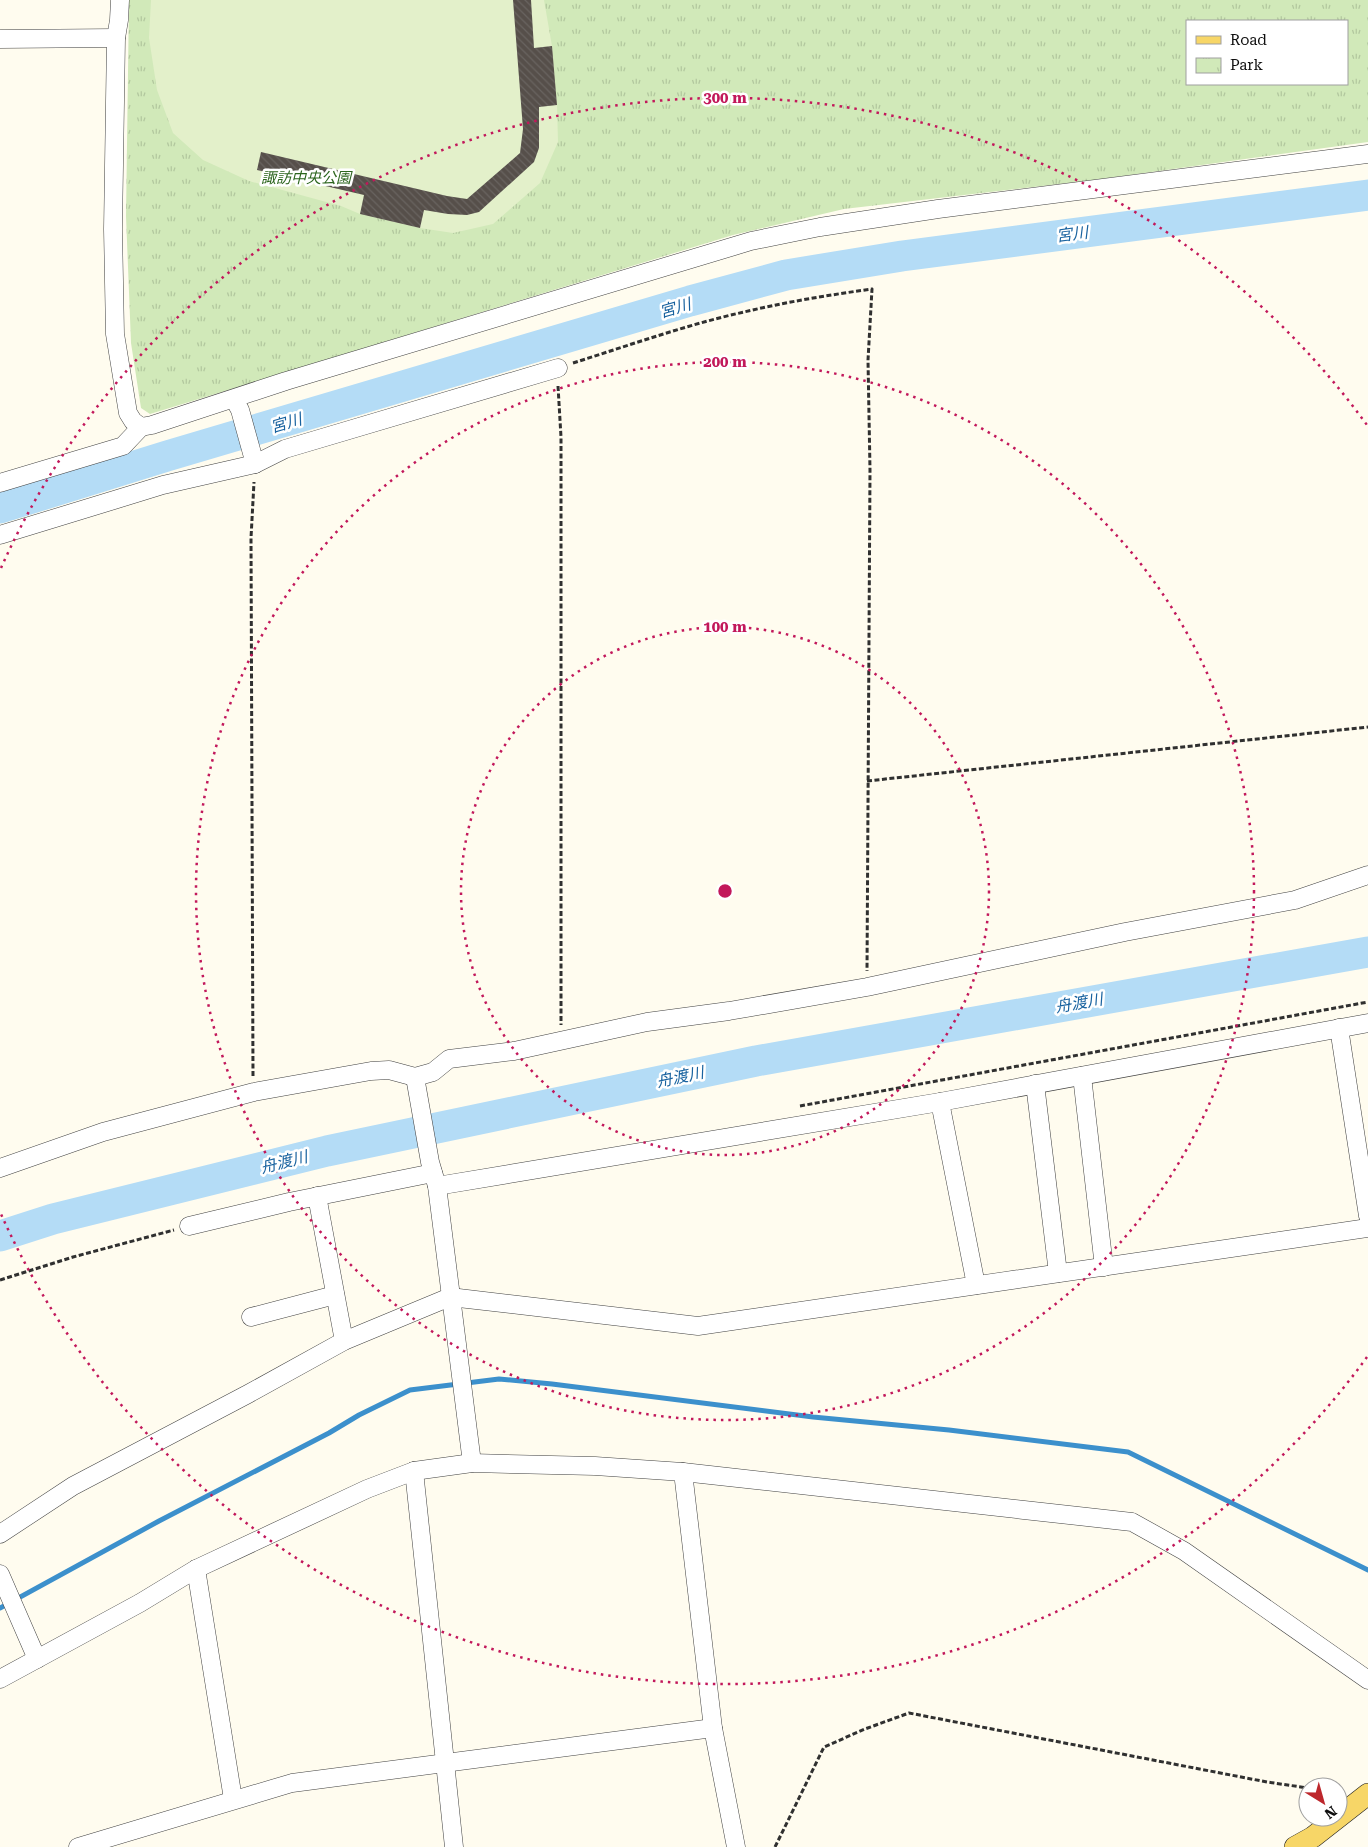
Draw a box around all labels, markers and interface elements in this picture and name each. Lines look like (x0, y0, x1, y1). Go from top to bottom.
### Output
legend (1186, 20, 1348, 85)
text: Road (1230, 31, 1267, 49)
text: Park (1230, 56, 1264, 74)
text: 300 m (703, 89, 747, 107)
park label: 諏訪中央公園 (261, 169, 353, 187)
water label: 宮川 (1055, 222, 1091, 245)
water label: 宮川 (657, 294, 695, 322)
text: 200 m (703, 353, 747, 371)
water label: 宮川 (268, 409, 306, 437)
text: 100 m (703, 618, 747, 636)
centre of rings (716, 882, 734, 900)
water label: 舟渡川 (1054, 989, 1106, 1017)
water label: 舟渡川 (655, 1062, 707, 1091)
water label: 舟渡川 (258, 1146, 312, 1177)
north arrow (1298, 1777, 1348, 1827)
text: N (1322, 1803, 1340, 1822)

